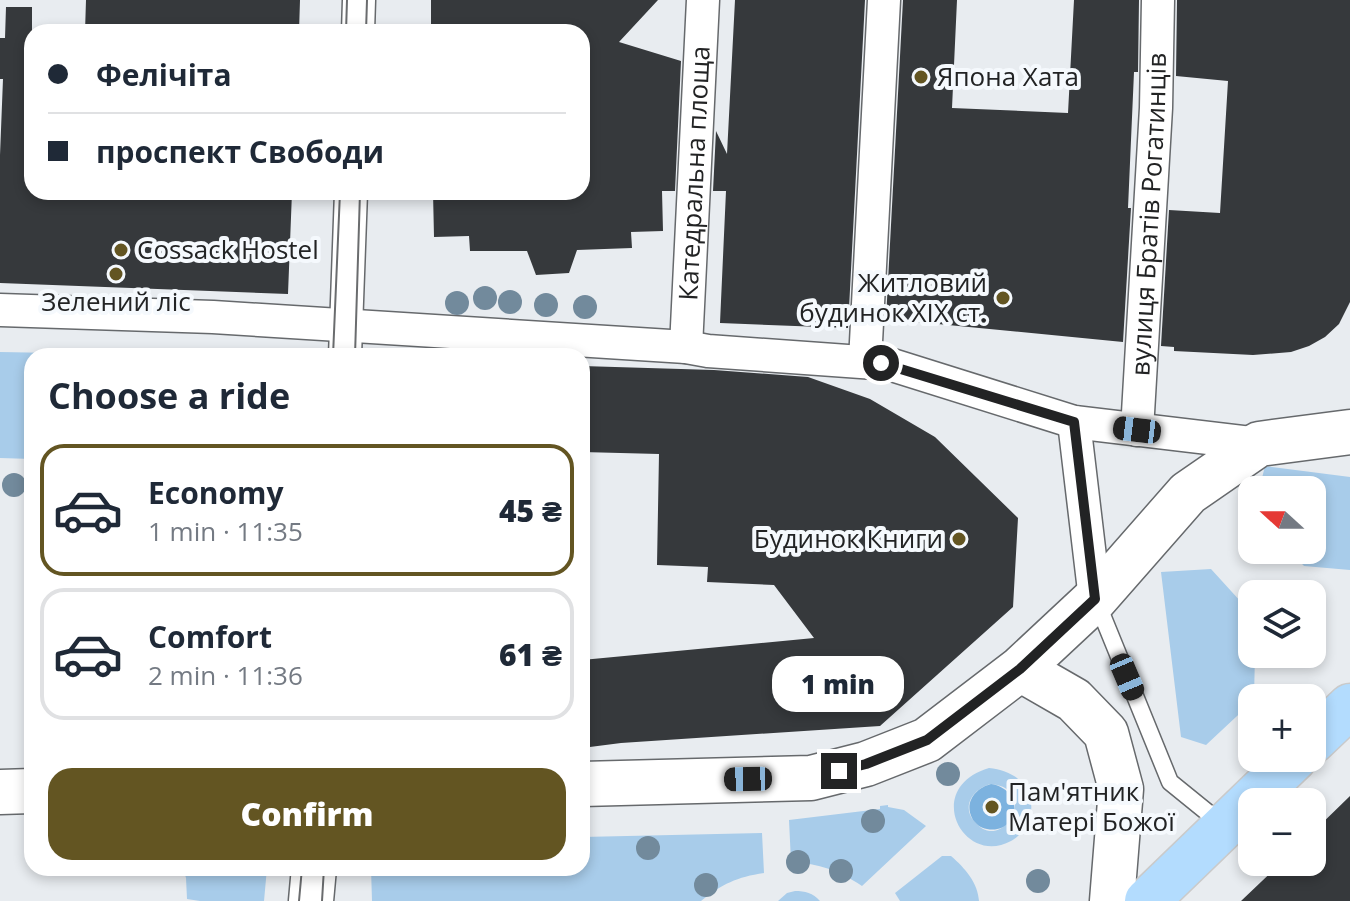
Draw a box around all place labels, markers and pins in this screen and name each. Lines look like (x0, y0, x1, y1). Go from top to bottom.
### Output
place label: Япона Хата (937, 58, 1079, 94)
marker: Япона Хата (912, 68, 930, 86)
place label: Cossack Hostel (137, 231, 319, 267)
marker: Cossack Hostel (112, 241, 130, 259)
place label: Житловий будинок XIX ст. (799, 264, 987, 330)
marker: Зелений ліс (107, 265, 125, 283)
place label: Зелений ліс (41, 283, 191, 319)
marker: Житловий будинок XIX ст. (994, 289, 1012, 307)
place label: Будинок Книги (754, 520, 943, 556)
marker: Будинок Книги (950, 530, 968, 548)
place label: Пам'ятник Матері Божої (1008, 773, 1175, 839)
marker: Пам'ятник Матері Божої (983, 798, 1001, 816)

